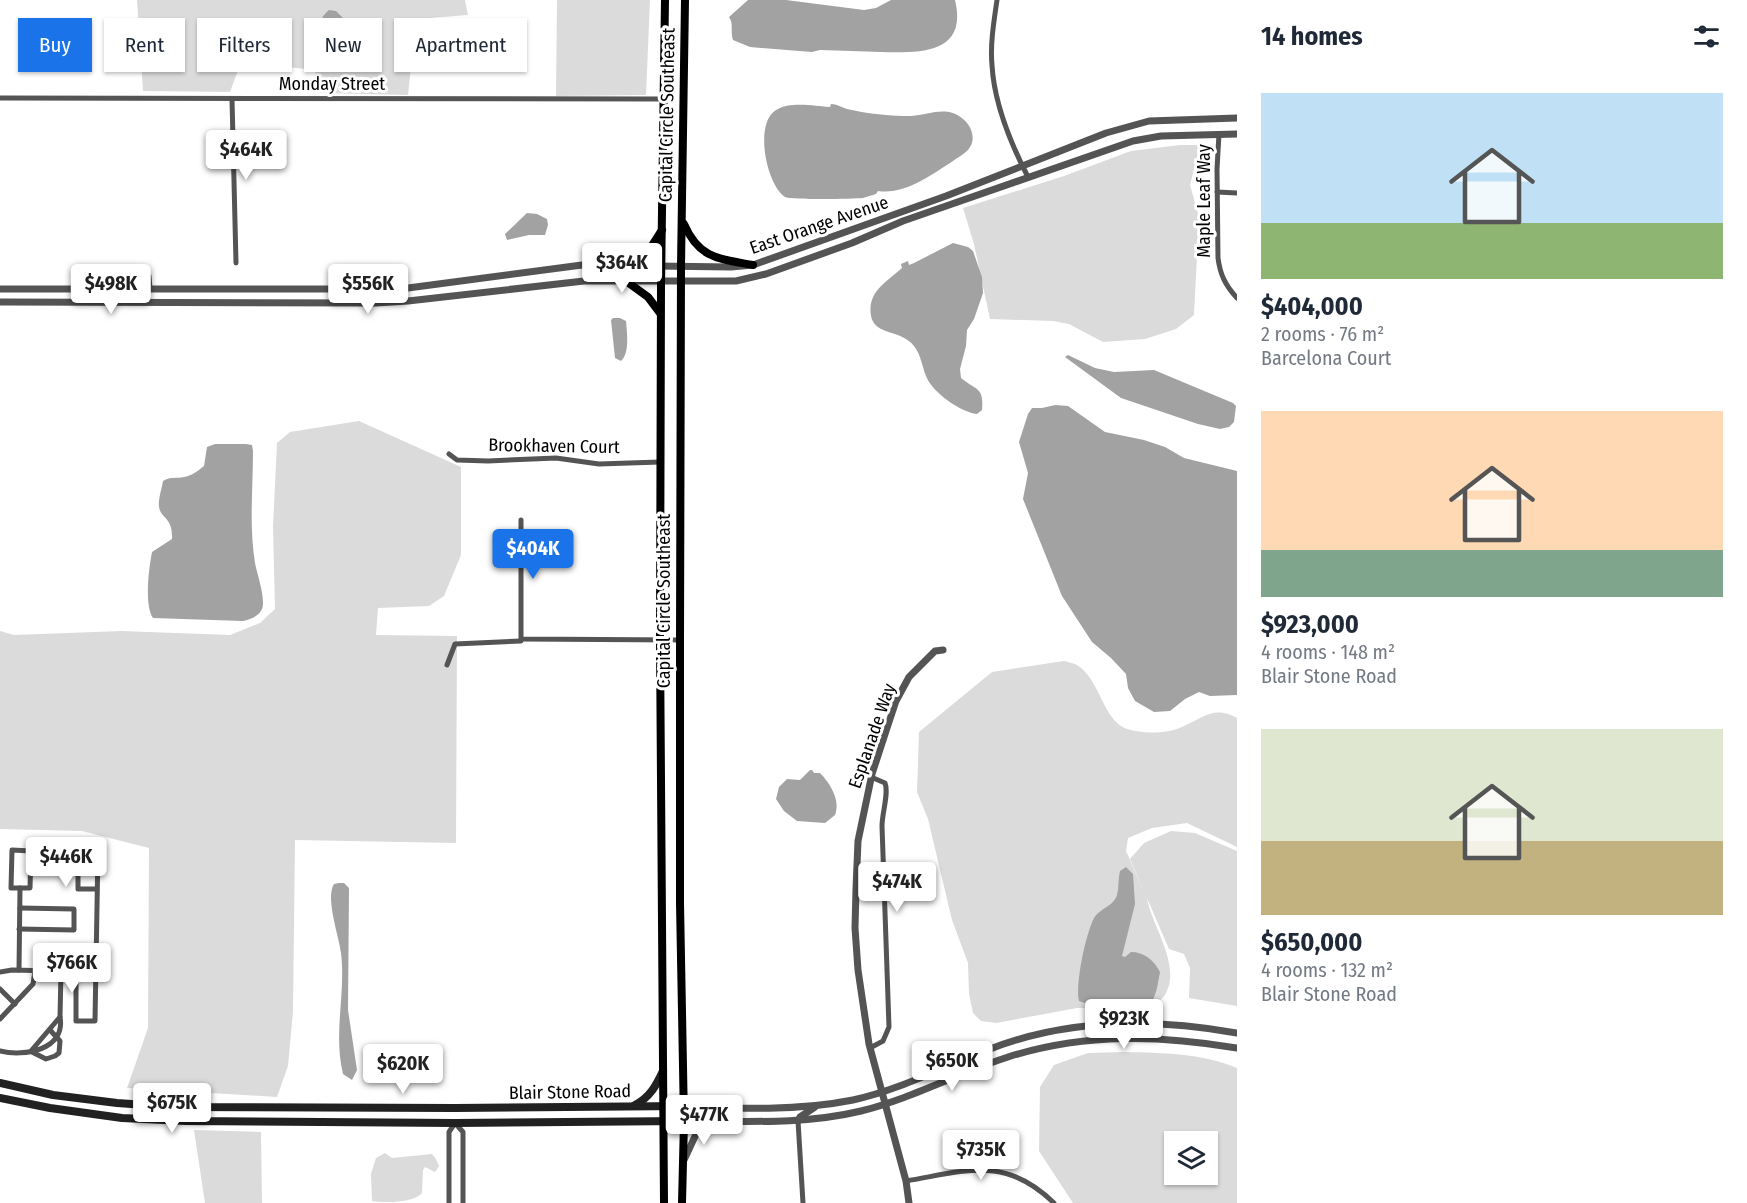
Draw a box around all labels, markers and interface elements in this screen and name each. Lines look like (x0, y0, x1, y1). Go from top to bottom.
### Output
chip: Buy (18, 18, 92, 72)
chip: Rent (104, 18, 185, 72)
chip: Filters (197, 18, 292, 72)
chip: New (304, 18, 382, 72)
chip: Apartment (394, 18, 527, 72)
icon: filters (1690, 20, 1723, 53)
text: 14 homes (1261, 21, 1363, 52)
street label: Capital Circle Southeast (654, 28, 680, 202)
street label: Monday Street (279, 73, 385, 95)
pin: $464K (204, 130, 288, 181)
icon: home (1438, 132, 1546, 240)
text: $464K (220, 137, 272, 161)
street label: Maple Leaf Way (1193, 144, 1215, 258)
street label: East Orange Avenue (747, 191, 891, 259)
pin: $364K (580, 243, 664, 294)
text: $364K (596, 250, 648, 274)
pin: $498K (69, 264, 153, 315)
pin: $556K (326, 264, 410, 315)
text: $498K (85, 271, 137, 295)
text: $556K (342, 271, 394, 295)
text: $404,000 (1261, 291, 1363, 322)
text: 2 rooms · 76 m² (1261, 322, 1384, 346)
text: Barcelona Court (1261, 346, 1391, 370)
street label: Brookhaven Court (488, 434, 620, 458)
icon: home (1438, 450, 1546, 558)
street label: Capital Circle Southeast (653, 514, 675, 688)
pin: $404K (491, 529, 575, 580)
text: $404K (506, 536, 560, 560)
text: $923,000 (1261, 609, 1359, 640)
text: 4 rooms · 148 m² (1261, 640, 1395, 664)
text: Blair Stone Road (1261, 664, 1397, 688)
street label: Esplanade Way (844, 681, 900, 791)
icon: home (1438, 768, 1546, 876)
pin: $446K (24, 837, 108, 888)
text: $446K (40, 844, 92, 868)
pin: $474K (855, 862, 939, 913)
text: $474K (872, 869, 922, 893)
text: $650,000 (1261, 927, 1362, 958)
pin: $766K (30, 943, 114, 994)
text: $766K (47, 950, 97, 974)
text: 4 rooms · 132 m² (1261, 958, 1393, 982)
text: Blair Stone Road (1261, 982, 1397, 1006)
pin: $923K (1082, 999, 1166, 1050)
text: $923K (1099, 1006, 1149, 1030)
pin: $650K (910, 1041, 994, 1092)
pin: $620K (361, 1044, 445, 1095)
text: $650K (926, 1048, 978, 1072)
text: $620K (377, 1051, 429, 1075)
street label: Blair Stone Road (509, 1080, 631, 1104)
pin: $675K (130, 1083, 214, 1134)
text: $675K (147, 1090, 197, 1114)
pin: $477K (662, 1095, 746, 1146)
text: $477K (680, 1102, 728, 1126)
pin: $735K (939, 1130, 1023, 1181)
map controls (1164, 1131, 1218, 1185)
button: layers (1164, 1131, 1218, 1185)
text: $735K (956, 1137, 1006, 1161)

